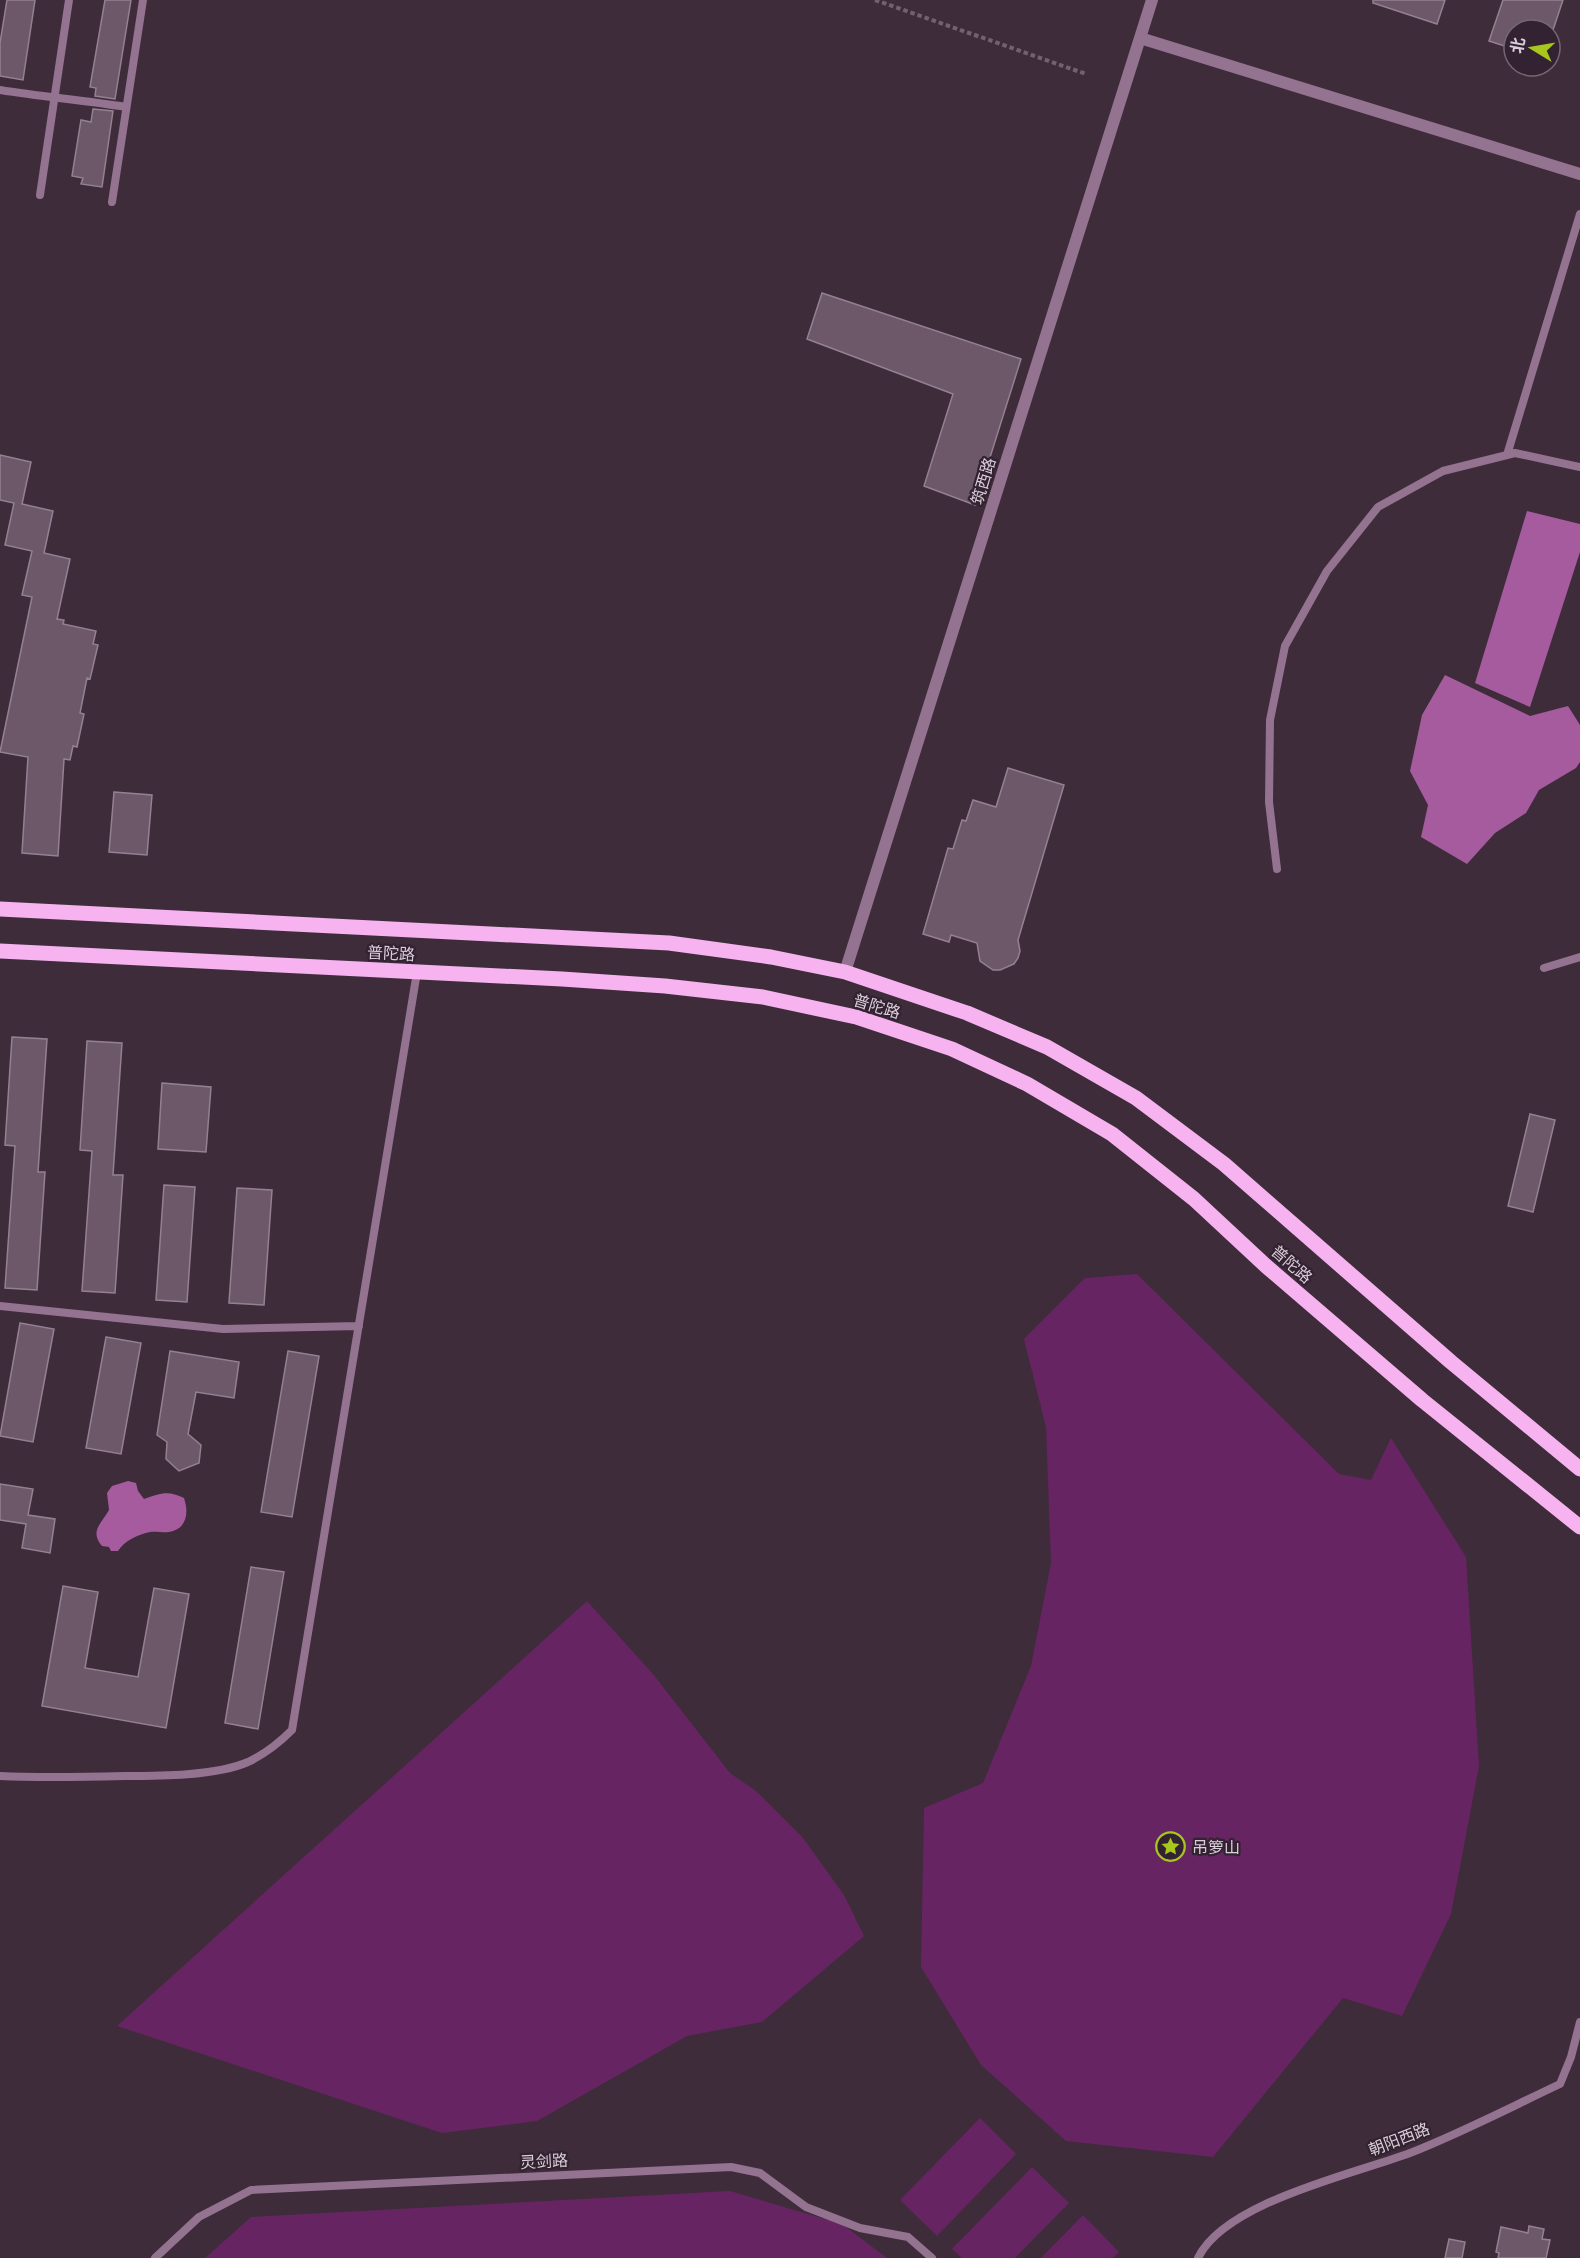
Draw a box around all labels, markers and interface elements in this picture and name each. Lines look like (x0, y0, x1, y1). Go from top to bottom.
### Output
north arrow (1502, 18, 1562, 78)
text: 北 (1506, 35, 1529, 55)
street label: 筑西路 (966, 455, 1000, 507)
street label: 普陀路 (367, 942, 415, 964)
street label: 普陀路 (851, 989, 903, 1023)
street label: 普陀路 (1267, 1241, 1317, 1287)
place icon: 吊箩山 (1155, 1831, 1187, 1863)
place label: 吊箩山 (1192, 1837, 1240, 1857)
street label: 朝阳西路 (1366, 2118, 1432, 2160)
street label: 灵剑路 (520, 2150, 568, 2172)

